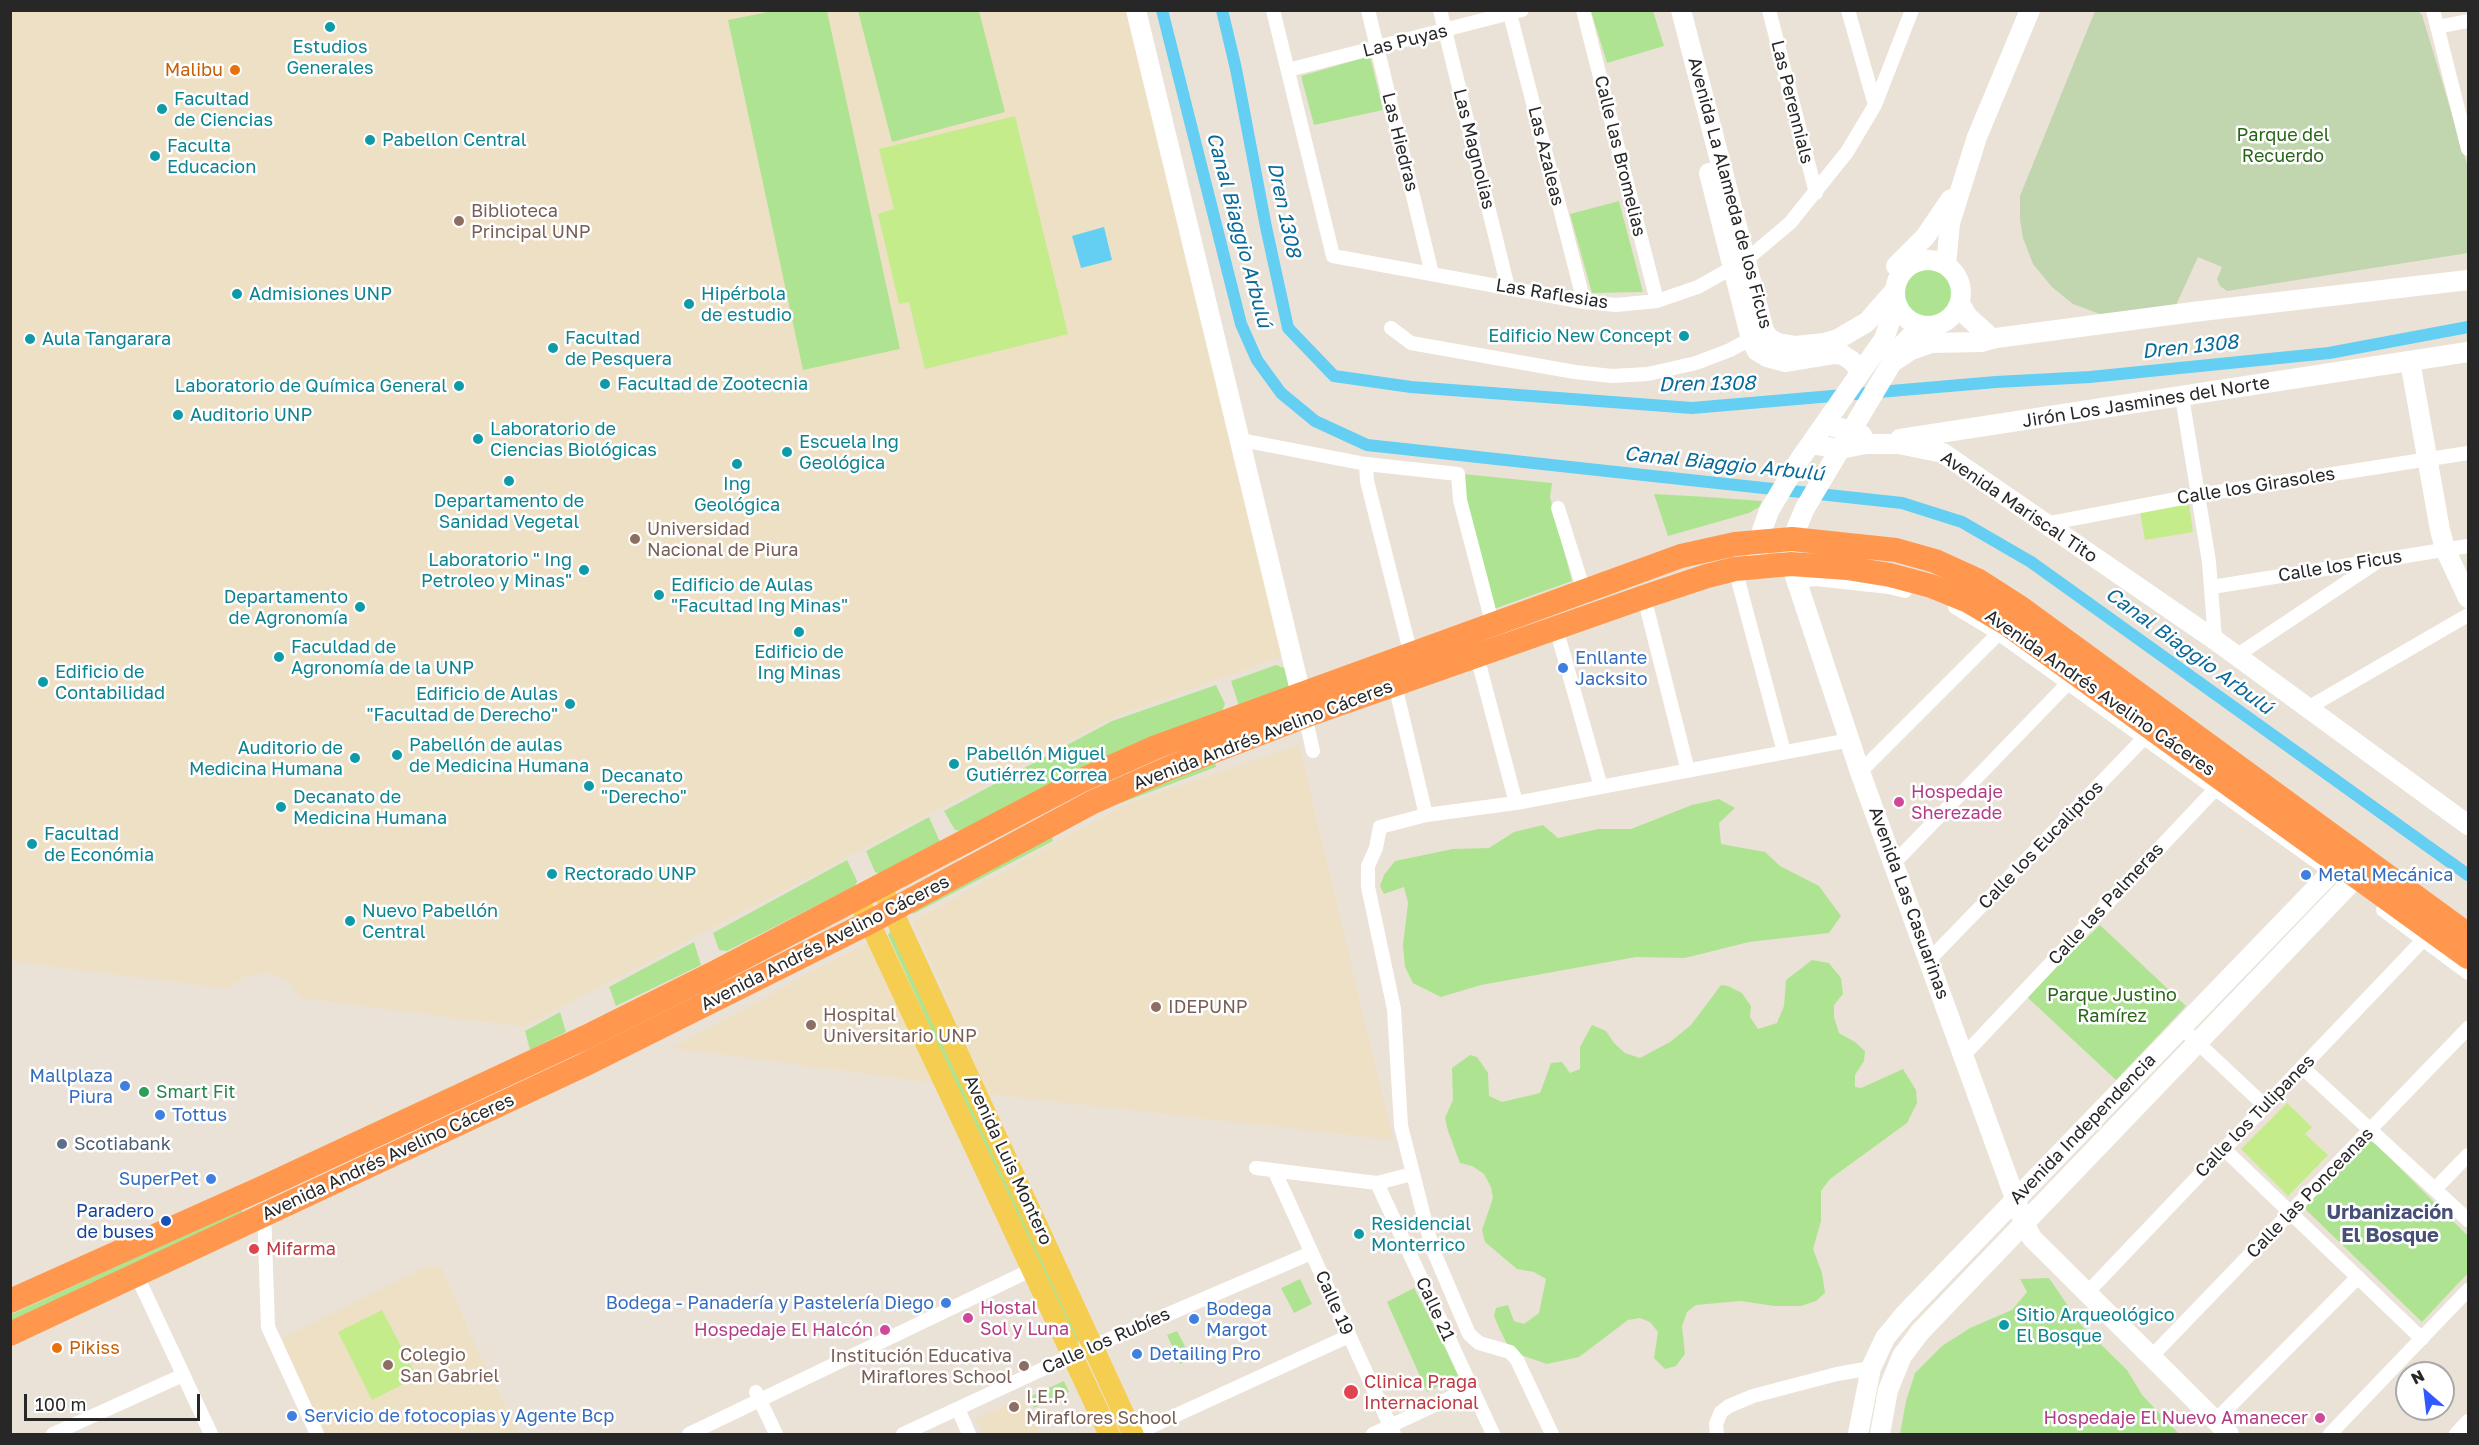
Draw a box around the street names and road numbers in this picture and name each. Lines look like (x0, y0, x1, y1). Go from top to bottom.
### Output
street label: Las Puyas (1360, 20, 1450, 62)
street label: Las Perennials (1766, 38, 1818, 166)
street label: Avenida La Alameda de los Ficus (1683, 55, 1777, 331)
street label: Calle las Bromelias (1590, 73, 1650, 239)
street label: Las Magnolias (1449, 86, 1499, 212)
street label: Las Hiedras (1377, 90, 1423, 194)
street label: Las Azaleas (1523, 104, 1569, 208)
street label: Las Raflesias (1494, 274, 1610, 314)
street label: Jirón Los Jasmines del Norte (2021, 372, 2271, 432)
street label: Avenida Mariscal Tito (1937, 447, 2101, 567)
street label: Calle los Girasoles (2176, 463, 2336, 509)
street label: Calle los Ficus (2277, 546, 2403, 586)
street label: Avenida Andrés Avelino Cáceres (1981, 605, 2219, 781)
street label: Avenida Andrés Avelino Cáceres (1130, 675, 1396, 795)
street label: Calle los Eucaliptos (1974, 776, 2108, 914)
street label: Avenida Las Casuarinas (1864, 804, 1954, 1002)
street label: Calle las Palmeras (2044, 838, 2168, 970)
street label: Avenida Andrés Avelino Cáceres (697, 871, 953, 1015)
street label: Avenida Independencia (2005, 1049, 2161, 1209)
street label: Calle los Tulipanes (2191, 1050, 2319, 1182)
street label: Avenida Luis Montero (959, 1072, 1057, 1248)
street label: Avenida Andrés Avelino Cáceres (258, 1089, 518, 1225)
street label: Calle las Ponceanas (2242, 1123, 2378, 1263)
street label: Calle 19 (1310, 1267, 1358, 1339)
street label: Calle 21 (1411, 1274, 1459, 1344)
street label: Calle los Rubíes (1039, 1303, 1173, 1379)

